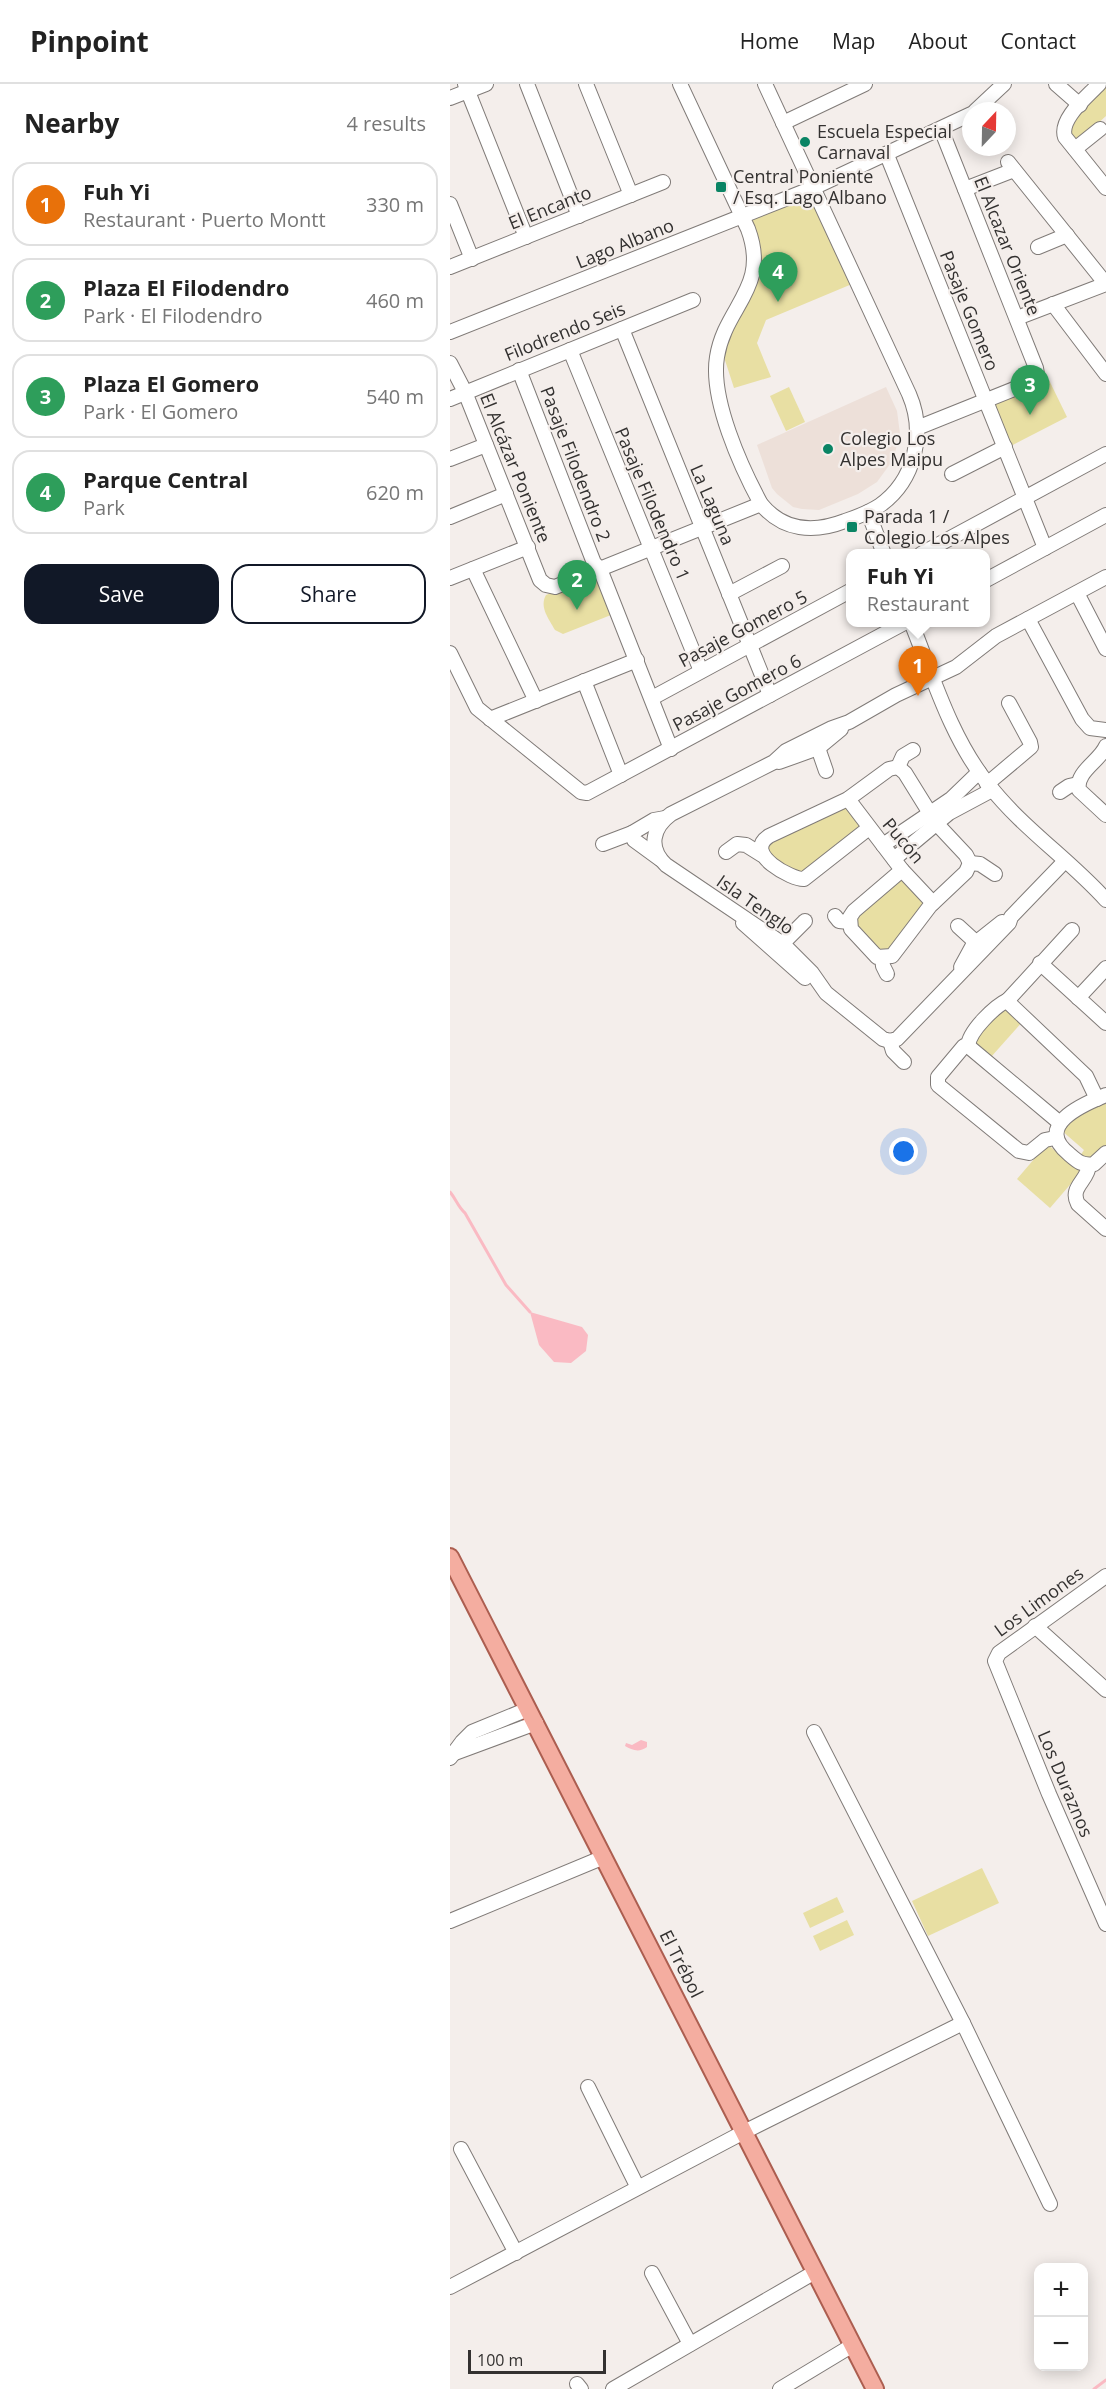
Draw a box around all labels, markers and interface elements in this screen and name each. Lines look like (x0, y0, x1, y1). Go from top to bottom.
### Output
text: Pinpoint (30, 22, 149, 60)
text: Home (740, 27, 799, 55)
text: Map (832, 27, 875, 55)
text: About (908, 27, 968, 55)
text: Contact (1001, 27, 1076, 55)
north arrow (962, 102, 1016, 156)
text: Nearby (24, 105, 119, 141)
text: 4 results (346, 110, 426, 137)
place label: Escuela Especial Carnaval (817, 119, 952, 164)
marker: Escuela Especial Carnaval (798, 135, 812, 149)
place label: Central Poniente / Esq. Lago Albano (733, 164, 887, 209)
street label: El Alcazar Oriente (969, 173, 1047, 319)
text: Fuh Yi (83, 176, 150, 206)
street label: El Encanto (505, 180, 595, 235)
marker: Central Poniente / Esq. Lago Albano (714, 180, 728, 194)
text: 1 (40, 191, 51, 218)
text: 330 m (366, 191, 424, 218)
text: Restaurant · Puerto Montt (83, 206, 326, 233)
street label: Lago Albano (572, 213, 677, 274)
street label: Pasaje Gomero (935, 247, 1005, 374)
pin: 4 (758, 252, 798, 302)
text: Plaza El Filodendro (83, 272, 289, 302)
text: 2 (40, 287, 51, 314)
text: 460 m (366, 287, 424, 314)
street label: Filodrendo Seis (501, 296, 629, 366)
text: Park · El Filodendro (83, 302, 262, 329)
pin: 3 (1010, 366, 1050, 415)
text: Plaza El Gomero (83, 368, 259, 398)
text: 3 (40, 383, 51, 410)
text: 540 m (366, 383, 424, 410)
street label: Pasaje Filodendro 2 (535, 383, 617, 545)
street label: El Alcázar Poniente (475, 389, 557, 546)
text: Park · El Gomero (83, 398, 238, 425)
street label: Pasaje Filodendro 1 (610, 423, 696, 584)
place label: Colegio Los Alpes Maipu (840, 426, 943, 471)
marker: Colegio Los Alpes Maipu (821, 442, 835, 456)
street label: La Laguna (685, 461, 741, 549)
text: Parque Central (83, 464, 248, 494)
text: 4 (40, 479, 51, 506)
text: 620 m (366, 479, 424, 506)
text: Park (83, 494, 125, 521)
place label: Parada 1 / Colegio Los Alpes (864, 504, 1010, 549)
marker: Parada 1 / Colegio Los Alpes (845, 520, 859, 534)
popup (846, 549, 990, 627)
pin: 2 (558, 560, 596, 610)
text: Fuh Yi (867, 560, 934, 590)
button: Save (24, 564, 219, 624)
button: Share (231, 564, 426, 624)
street label: Pasaje Gomero 5 (674, 584, 811, 672)
text: Restaurant (867, 590, 969, 617)
pin: 1 (898, 646, 938, 696)
street label: Pasaje Gomero 6 (668, 648, 805, 736)
street label: Pucón (878, 813, 930, 868)
street label: Isla Tenglo (712, 869, 799, 940)
your location (889, 1137, 918, 1166)
street label: Los Limones (989, 1561, 1088, 1642)
street label: Los Duraznos (1033, 1727, 1099, 1841)
street label: El Trébol (655, 1926, 709, 2002)
map controls (1034, 2263, 1088, 2371)
button: + (1034, 2263, 1088, 2317)
button: − (1034, 2317, 1088, 2371)
scale bar (468, 2347, 606, 2374)
text: 100 m (477, 2349, 523, 2371)

